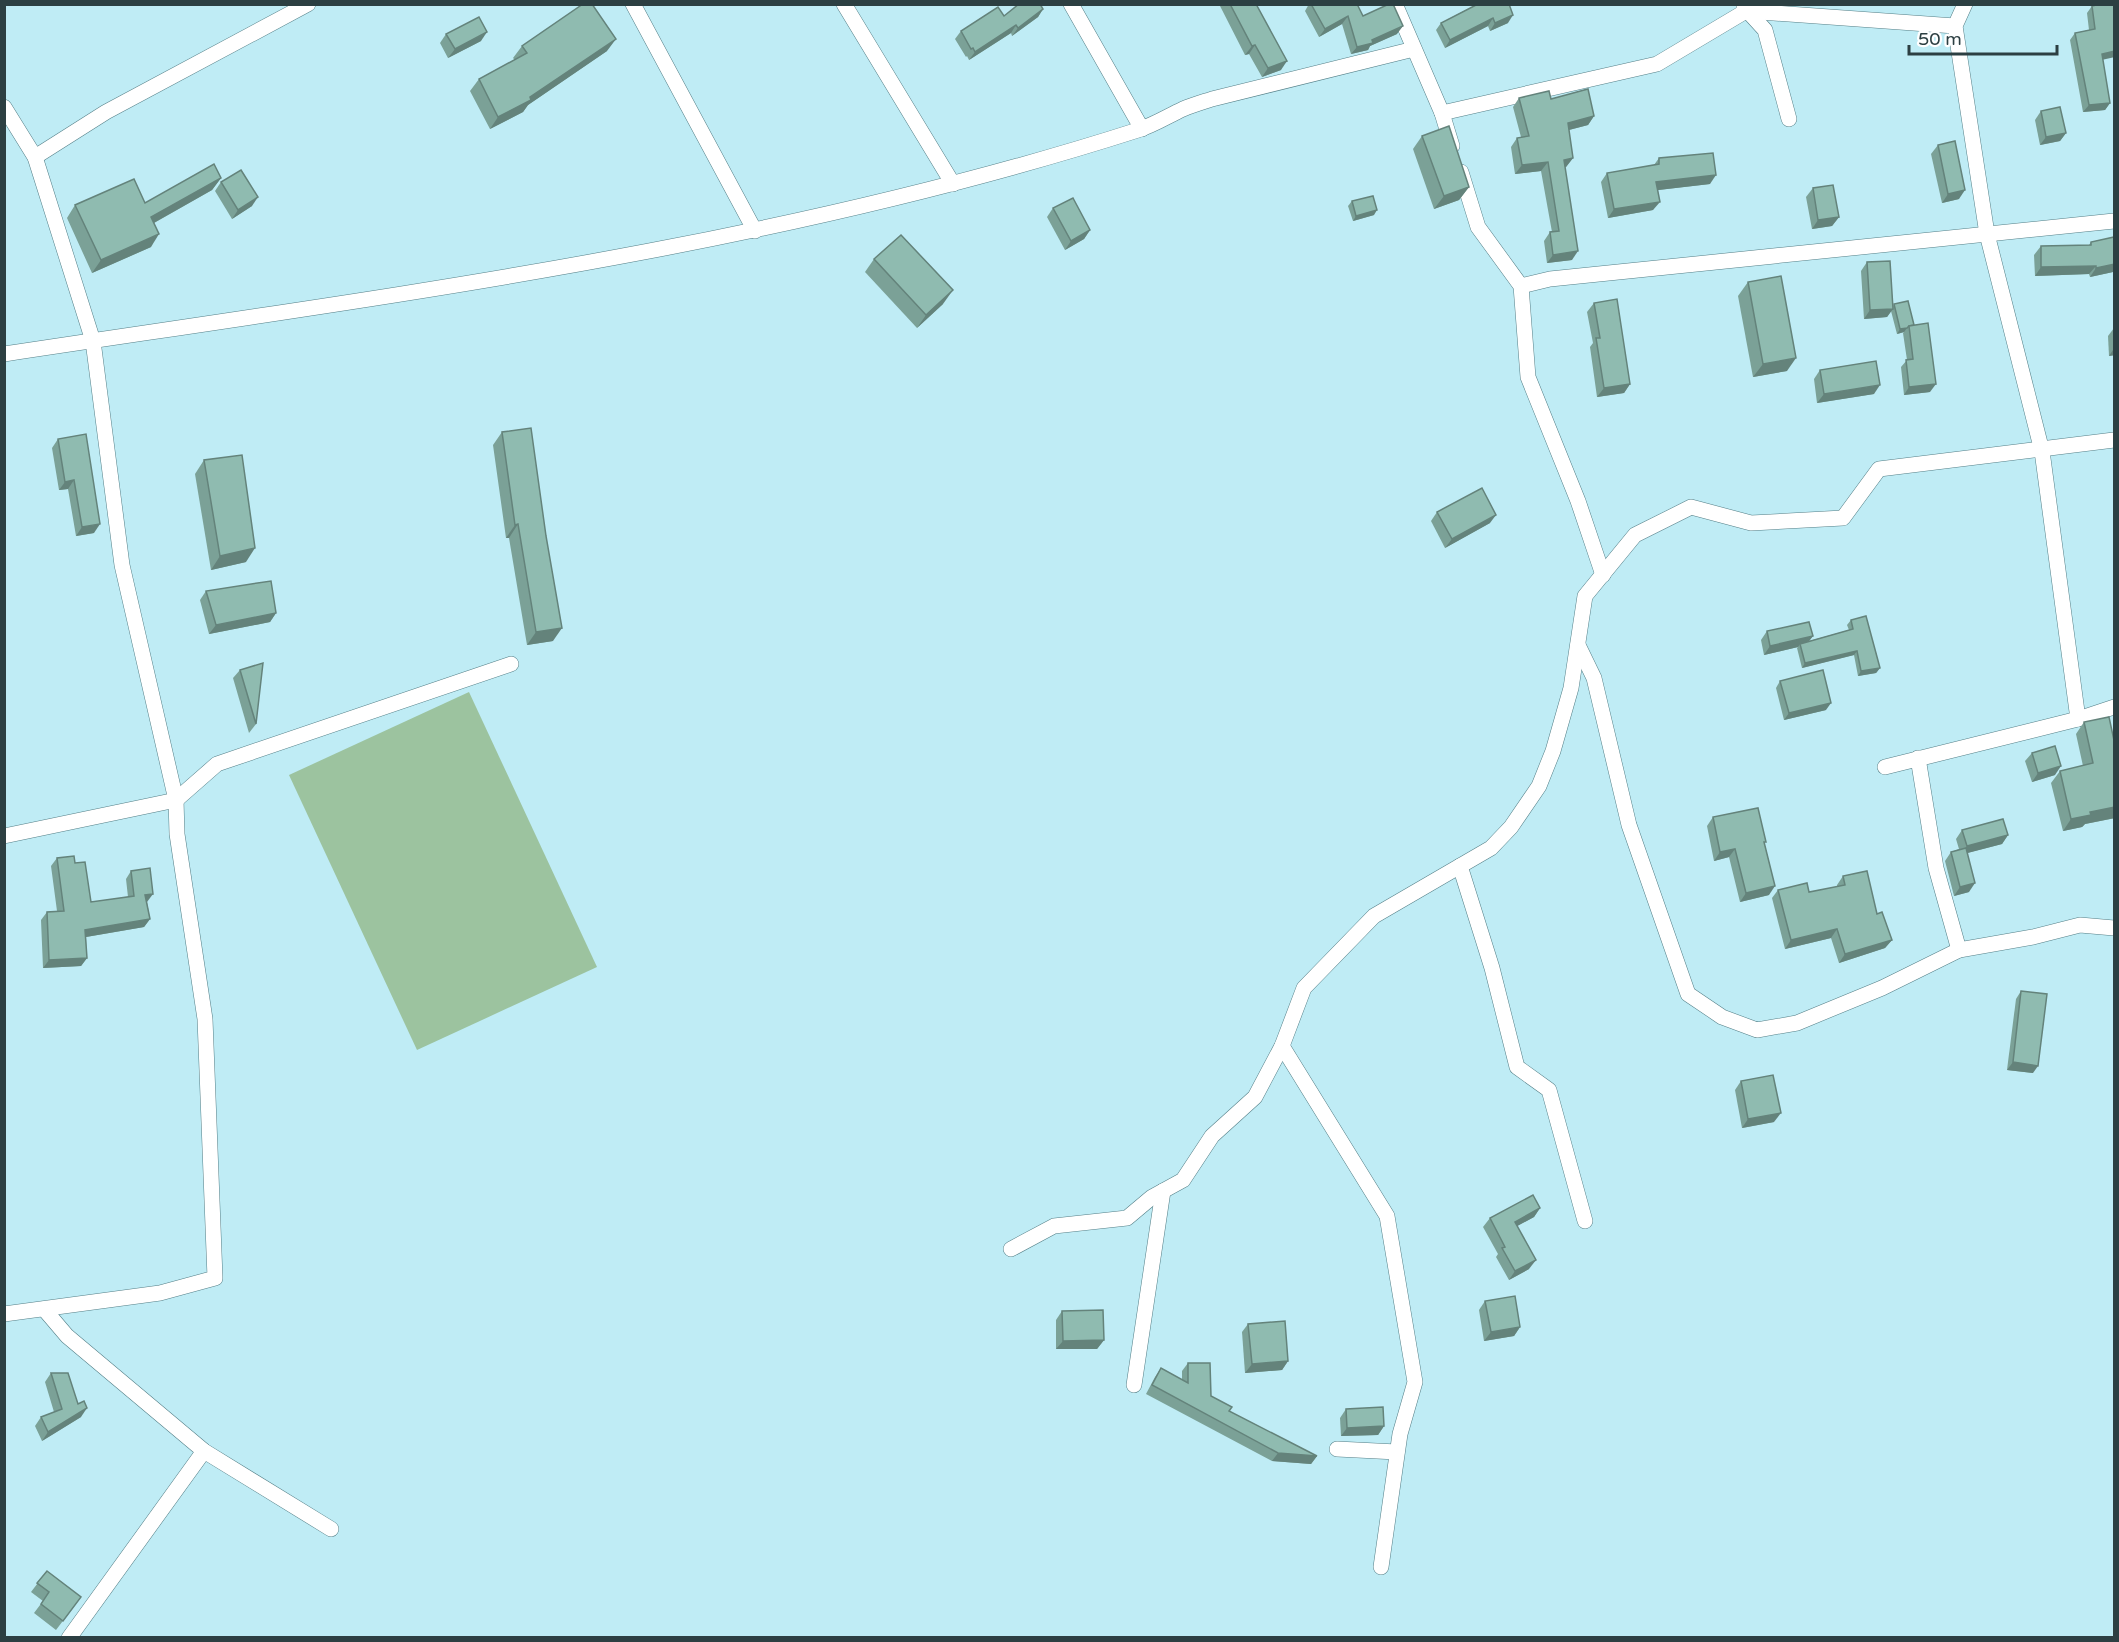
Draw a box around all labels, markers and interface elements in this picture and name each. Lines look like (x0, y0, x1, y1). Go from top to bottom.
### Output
scale bar (1909, 18, 2058, 56)
text: 50 m (1918, 28, 1962, 50)

